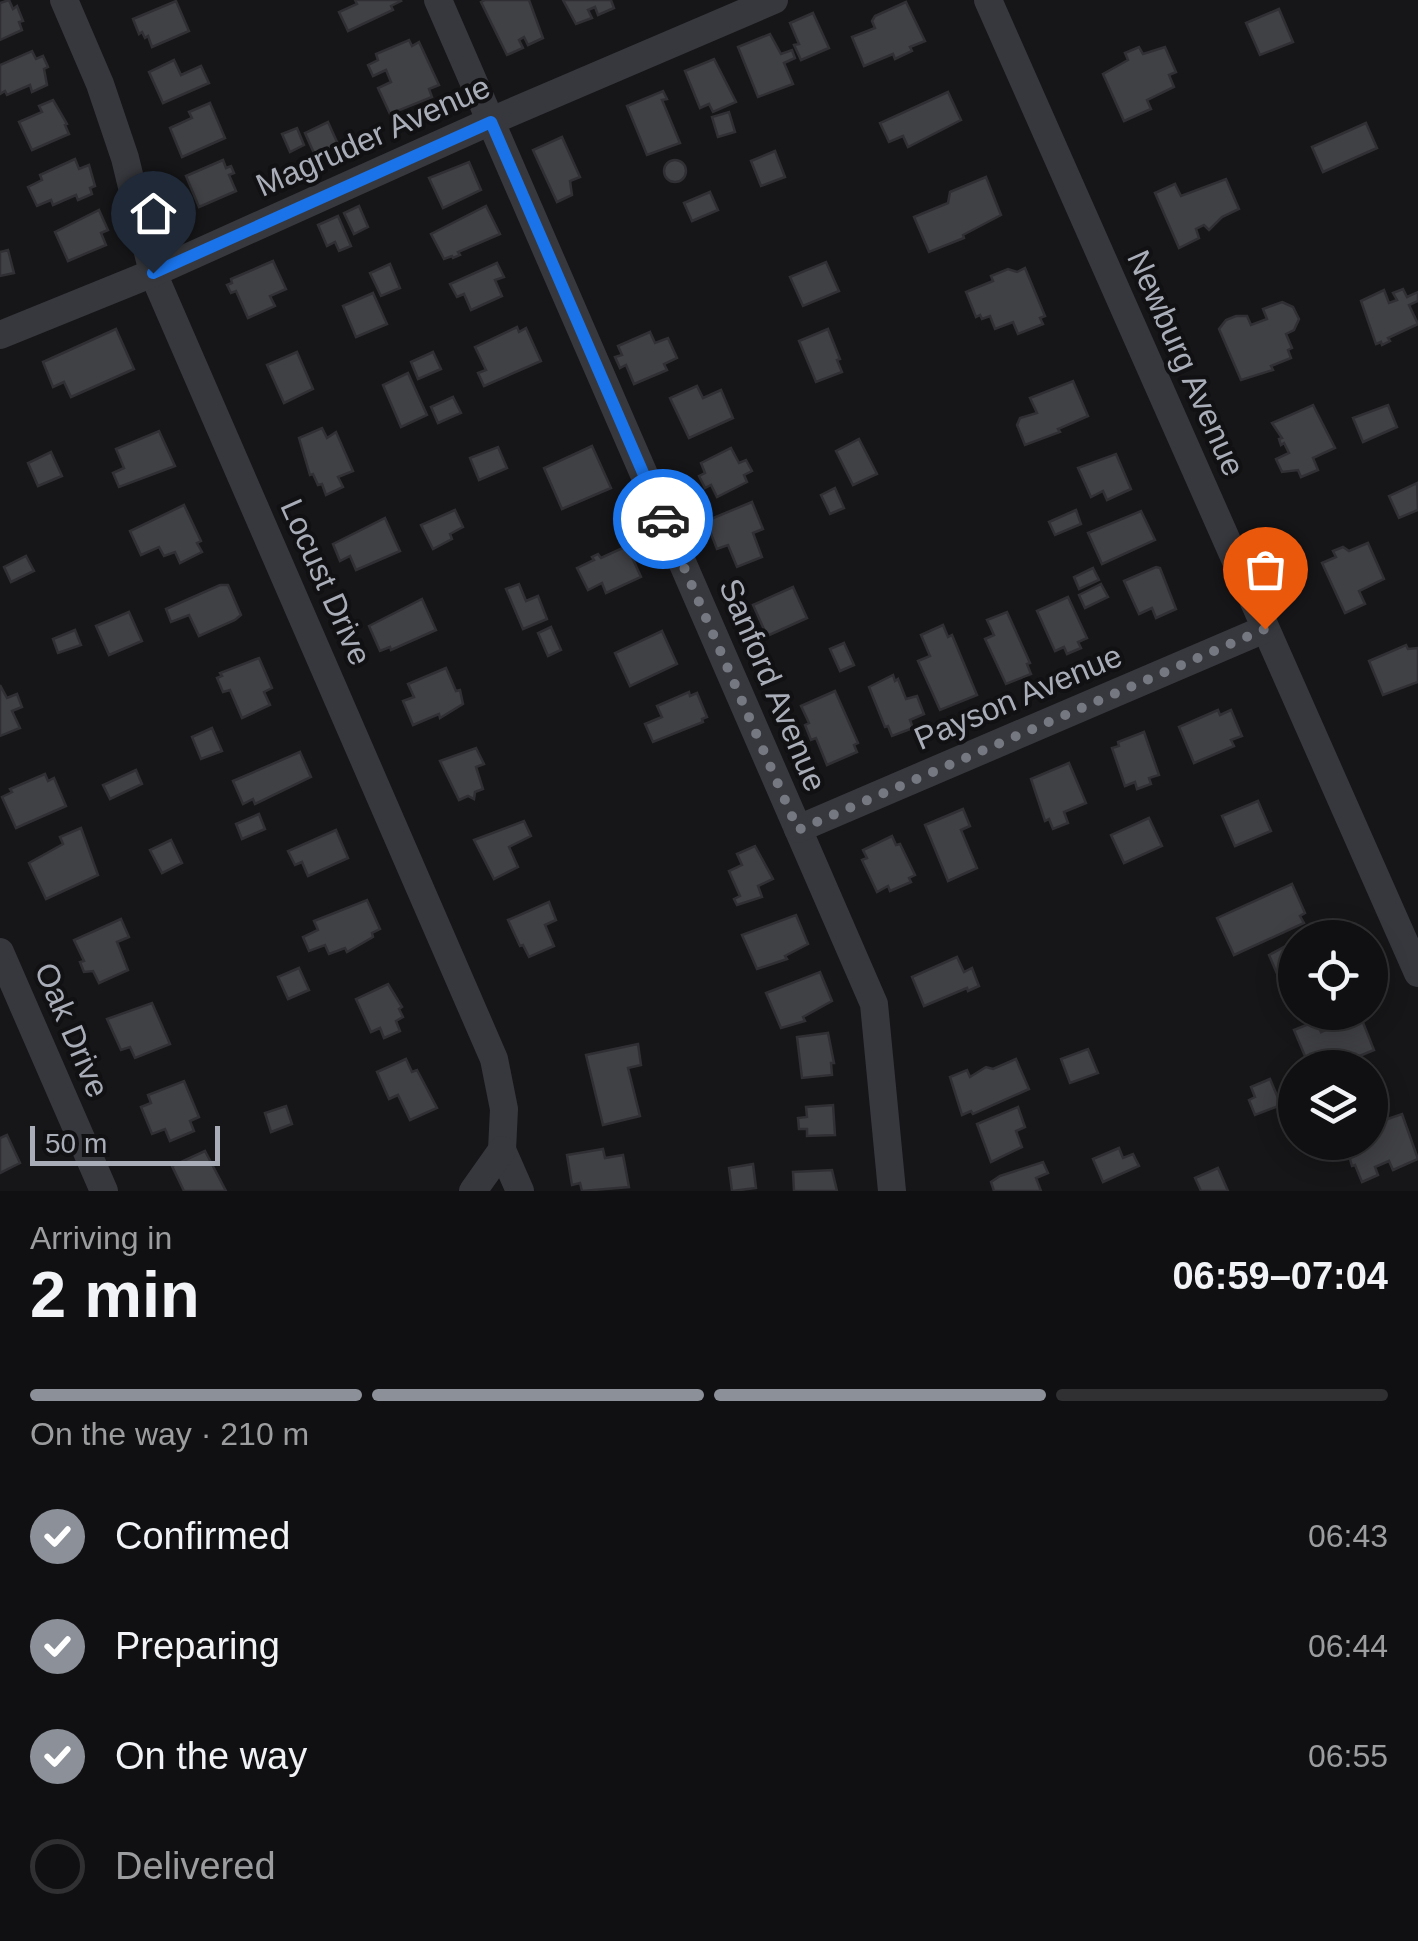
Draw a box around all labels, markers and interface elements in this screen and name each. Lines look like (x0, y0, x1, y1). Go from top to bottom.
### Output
street label: Magruder Avenue (251, 68, 495, 204)
pin (111, 171, 196, 274)
icon: home (126, 186, 181, 241)
street label: Newburg Avenue (1120, 245, 1252, 481)
courier (613, 469, 713, 569)
icon: car (636, 492, 691, 547)
street label: Locust Drive (273, 493, 379, 671)
pin (1223, 527, 1308, 630)
icon: bag (1238, 542, 1293, 597)
street label: Sanford Avenue (712, 573, 834, 797)
street label: Payson Avenue (909, 637, 1127, 757)
map controls (1278, 920, 1388, 1160)
button: locate (1278, 920, 1388, 1030)
street label: Oak Drive (28, 957, 116, 1103)
button: layers (1278, 1050, 1388, 1160)
scale bar (30, 1121, 220, 1166)
text: 50 m (45, 1128, 107, 1159)
text: Arriving in (30, 1220, 172, 1256)
text: 06:59–07:04 (1172, 1255, 1388, 1297)
text: 2 min (30, 1258, 200, 1331)
text: On the way · 210 m (30, 1416, 309, 1452)
icon: check (30, 1509, 85, 1564)
text: Confirmed (115, 1515, 290, 1557)
text: 06:43 (1308, 1518, 1388, 1554)
icon: check (30, 1619, 85, 1674)
text: Preparing (115, 1625, 280, 1667)
text: 06:44 (1308, 1628, 1388, 1664)
icon: check (30, 1729, 85, 1784)
text: On the way (115, 1735, 307, 1777)
text: 06:55 (1308, 1738, 1388, 1774)
text: Delivered (115, 1845, 276, 1887)

